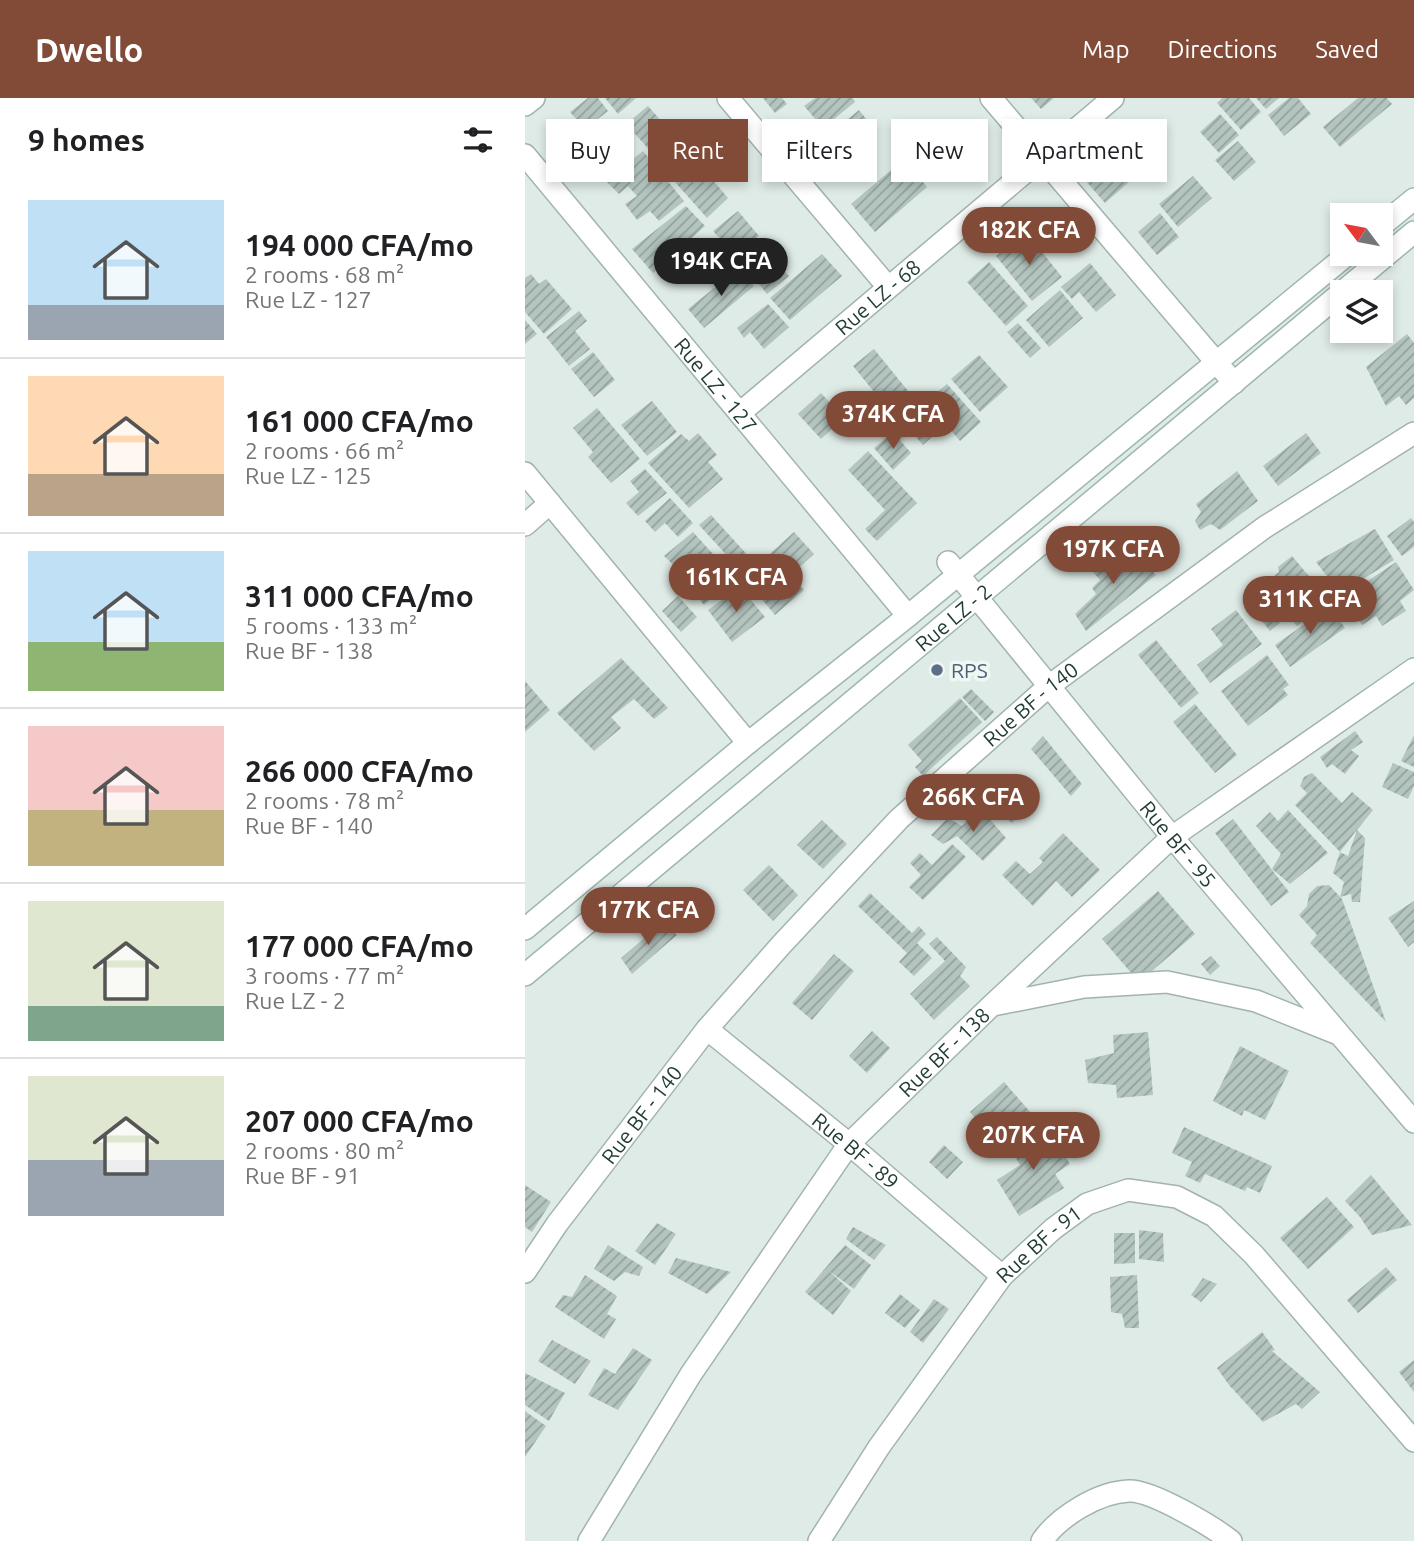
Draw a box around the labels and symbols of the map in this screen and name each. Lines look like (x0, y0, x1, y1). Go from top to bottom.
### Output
north arrow (1330, 203, 1393, 266)
pin: 182K CFA (957, 208, 1101, 267)
pin: 194K CFA (649, 238, 793, 298)
street label: Rue LZ - 68 (830, 254, 925, 340)
street label: Rue LZ - 127 (670, 333, 762, 437)
pin: 374K CFA (821, 392, 965, 451)
pin: 197K CFA (1041, 526, 1185, 586)
pin: 161K CFA (664, 554, 808, 614)
pin: 311K CFA (1238, 576, 1382, 636)
street label: Rue LZ - 2 (910, 578, 996, 656)
street label: Rue BF - 140 (978, 657, 1083, 751)
place label: RPS (951, 658, 988, 682)
marker: RPS (929, 662, 945, 678)
pin: 266K CFA (901, 774, 1045, 834)
street label: Rue BF - 95 (1135, 796, 1221, 892)
pin: 177K CFA (576, 888, 720, 947)
street label: Rue BF - 138 (893, 1002, 994, 1101)
street label: Rue BF - 140 (596, 1061, 687, 1168)
street label: Rue BF - 89 (808, 1107, 904, 1194)
pin: 207K CFA (961, 1112, 1105, 1172)
street label: Rue BF - 91 (991, 1200, 1086, 1287)

